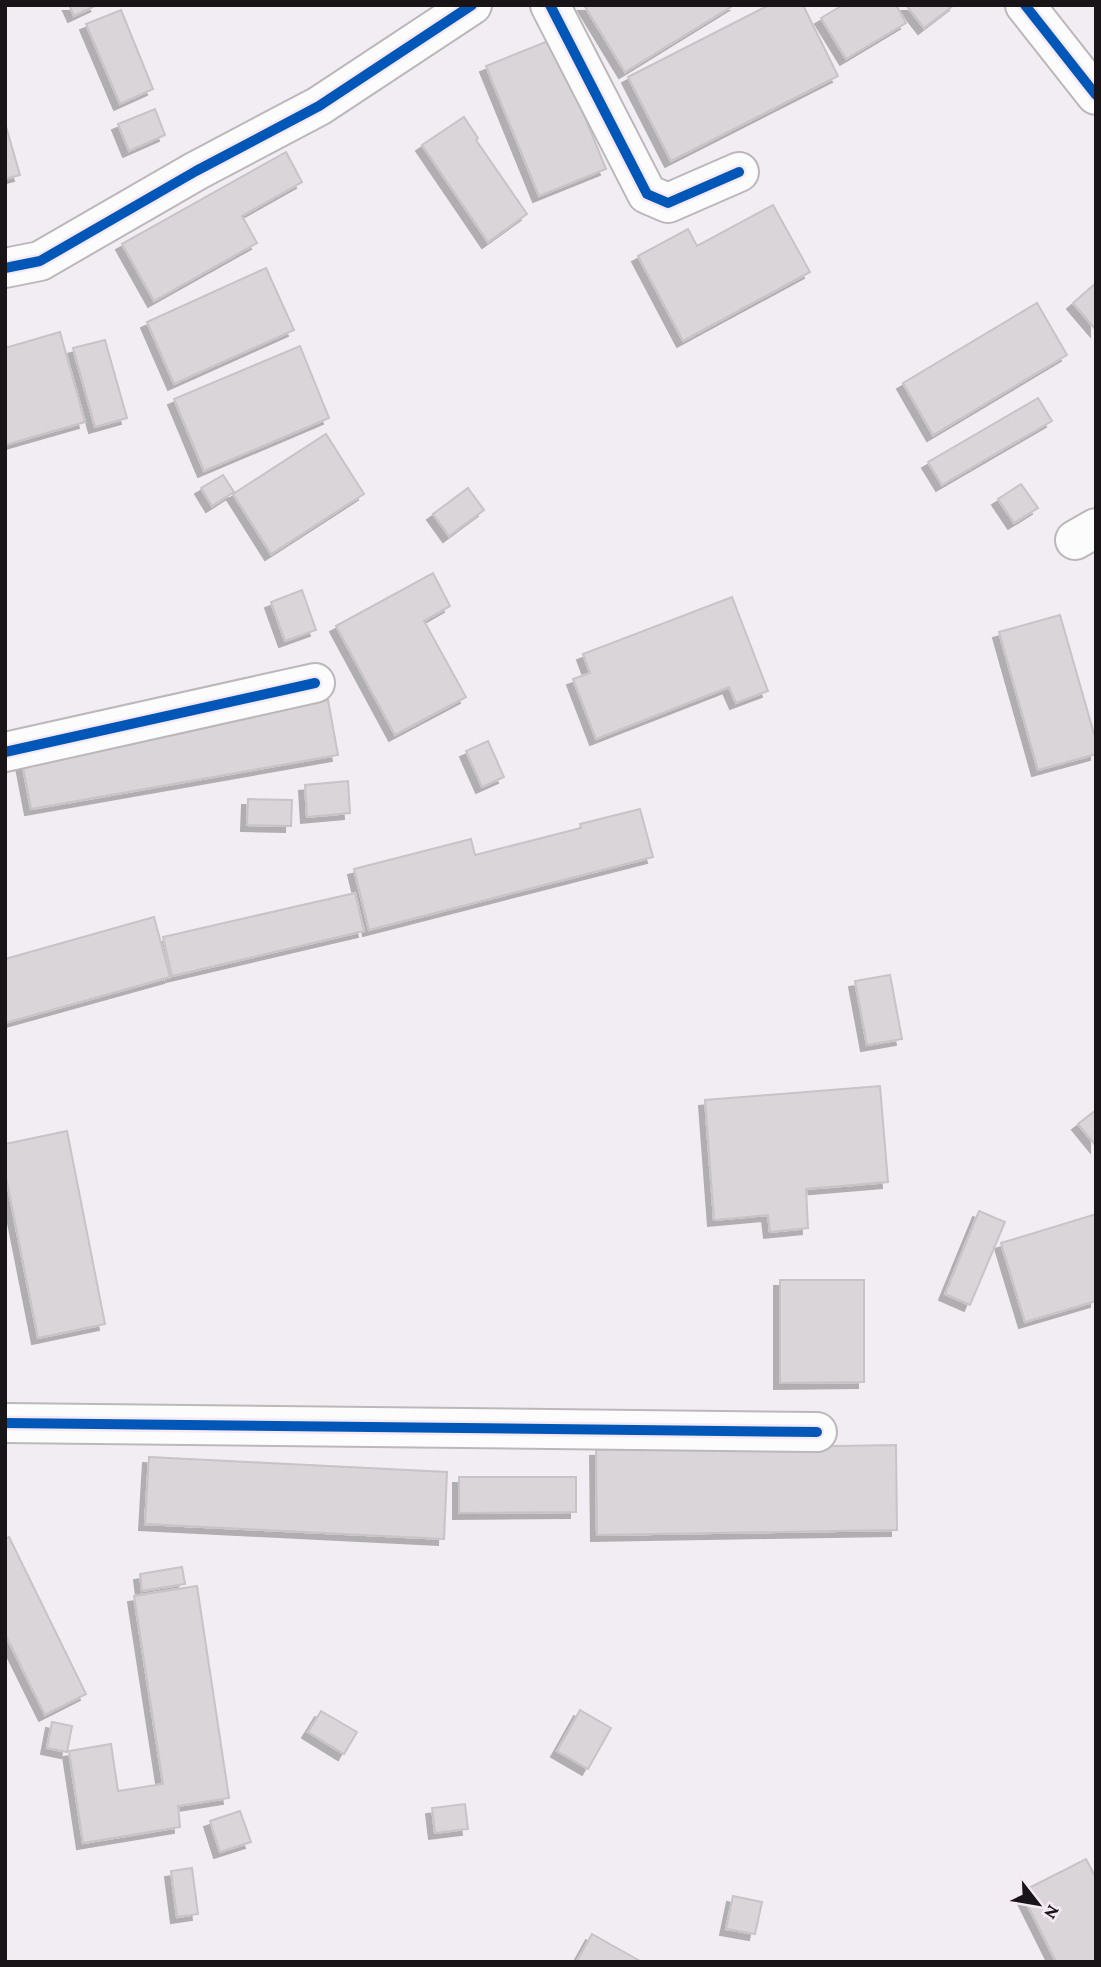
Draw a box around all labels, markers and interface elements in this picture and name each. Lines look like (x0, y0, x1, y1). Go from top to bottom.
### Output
north arrow (1003, 1869, 1073, 1939)
text: N (1040, 1902, 1064, 1923)

